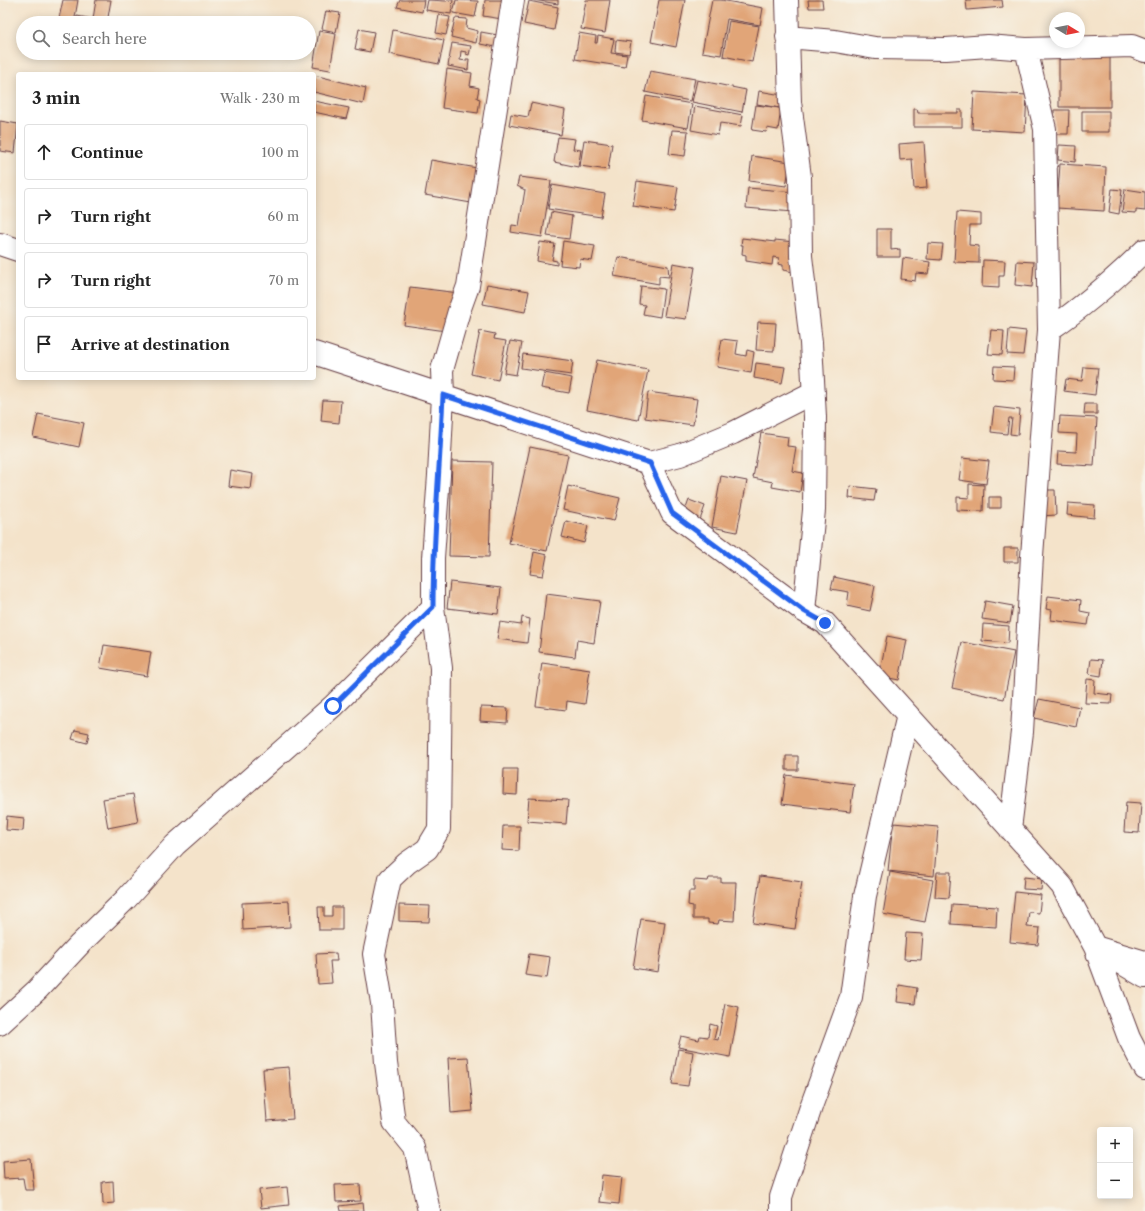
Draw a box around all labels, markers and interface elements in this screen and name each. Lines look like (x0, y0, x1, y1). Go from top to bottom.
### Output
north arrow (1049, 12, 1085, 48)
search box (16, 16, 316, 60)
icon: search (30, 27, 52, 49)
text: Search here (62, 29, 147, 48)
text: 3 min (32, 88, 81, 108)
text: Walk · 230 m (220, 90, 300, 106)
icon: ahead (33, 141, 55, 163)
text: Continue (71, 143, 143, 162)
text: 100 m (261, 144, 299, 160)
icon: right (33, 205, 55, 227)
text: Turn right (71, 207, 151, 226)
text: 60 m (268, 208, 299, 224)
icon: right (33, 269, 55, 291)
text: Turn right (71, 271, 151, 290)
text: 70 m (269, 272, 299, 288)
icon: arrive (33, 333, 55, 355)
text: Arrive at destination (71, 335, 230, 354)
route end (816, 614, 834, 632)
route start (324, 697, 342, 715)
map controls (1097, 1127, 1133, 1199)
button: + (1097, 1127, 1133, 1163)
button: − (1097, 1163, 1133, 1199)

